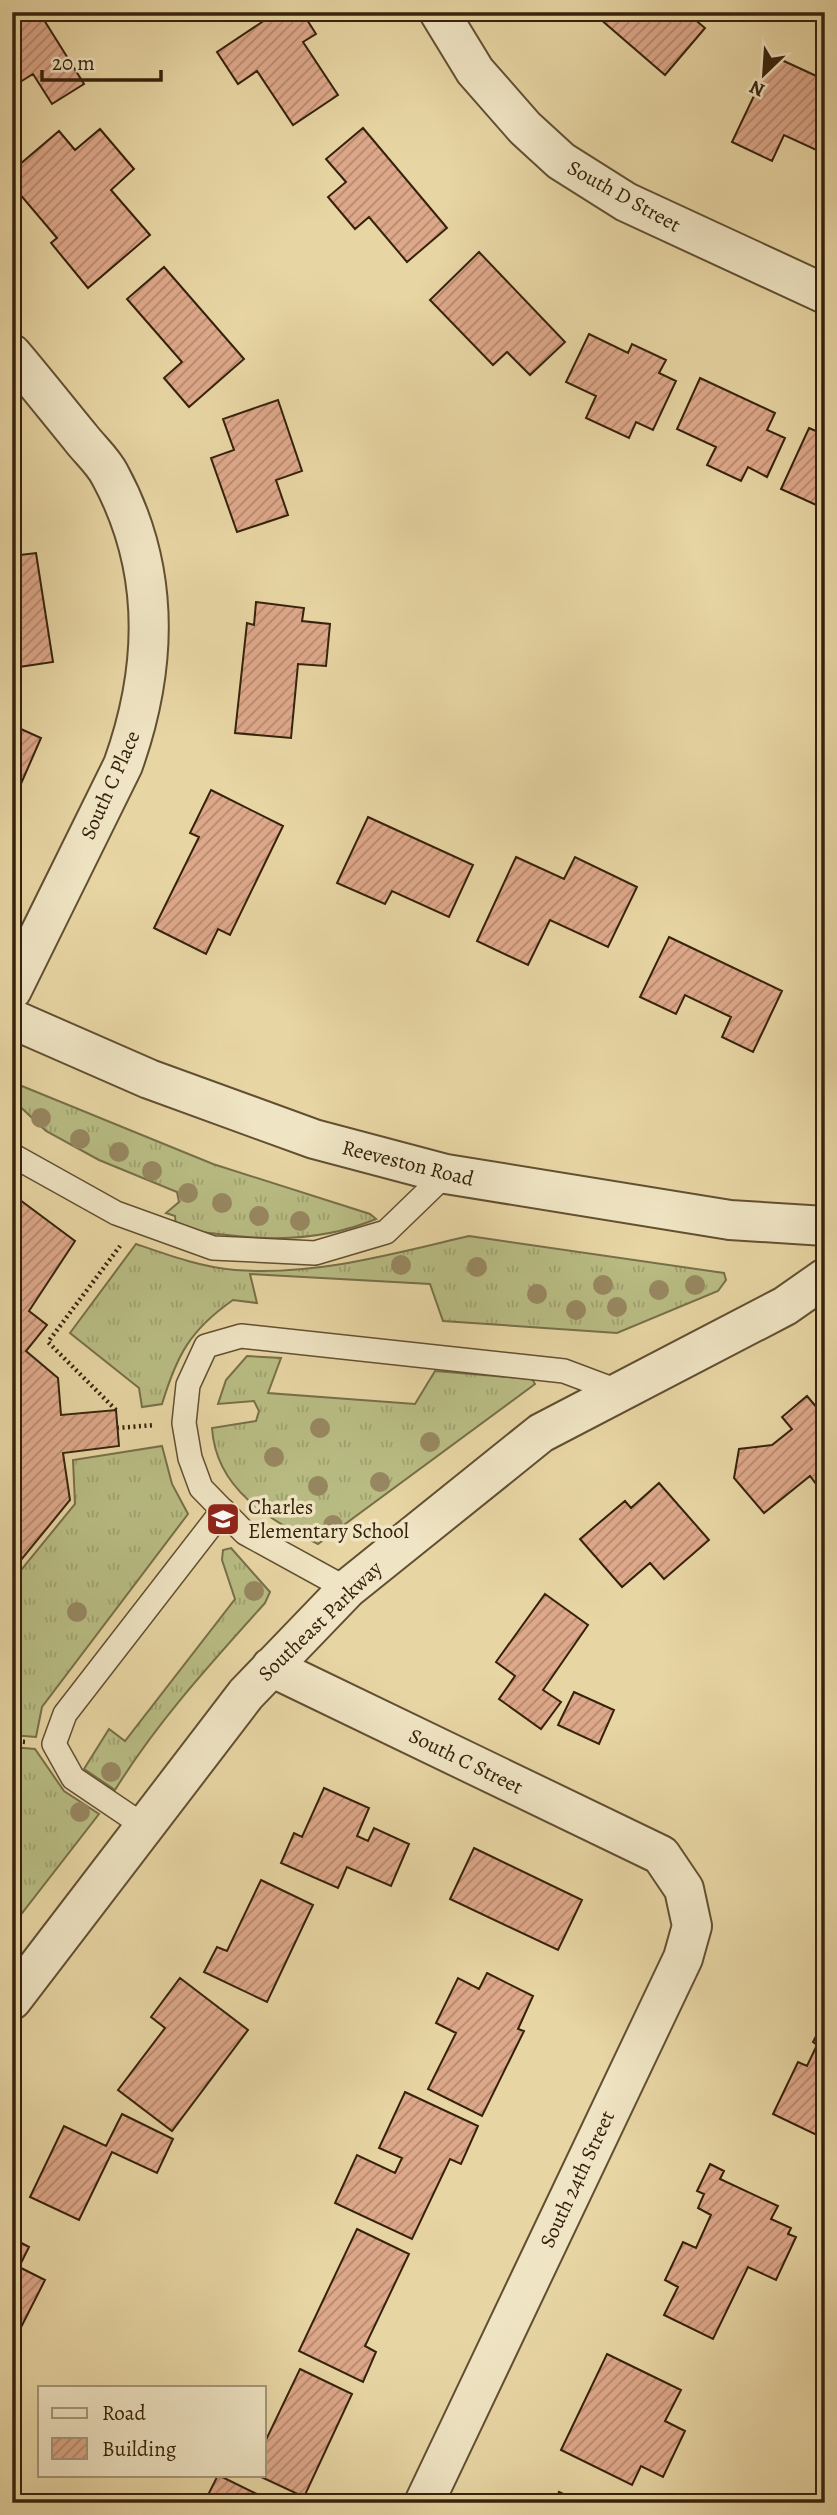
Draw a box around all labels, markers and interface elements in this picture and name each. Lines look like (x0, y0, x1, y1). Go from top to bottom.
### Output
scale bar (42, 38, 161, 82)
north arrow (728, 38, 798, 108)
text: 20 m (52, 49, 95, 77)
text: N (745, 74, 769, 103)
street label: South D Street (562, 153, 686, 239)
street label: South C Place (73, 726, 147, 844)
street label: Reeveston Road (339, 1133, 477, 1193)
place label: Charles Elementary School (248, 1493, 409, 1545)
school or university icon: Charles Elementary School (204, 1500, 242, 1538)
street label: Southeast Parkway (252, 1554, 388, 1687)
street label: South C Street (404, 1721, 528, 1801)
street label: South 24th Street (533, 2106, 621, 2252)
legend (38, 2386, 266, 2476)
text: Road (102, 2399, 146, 2427)
text: Building (102, 2435, 177, 2463)

